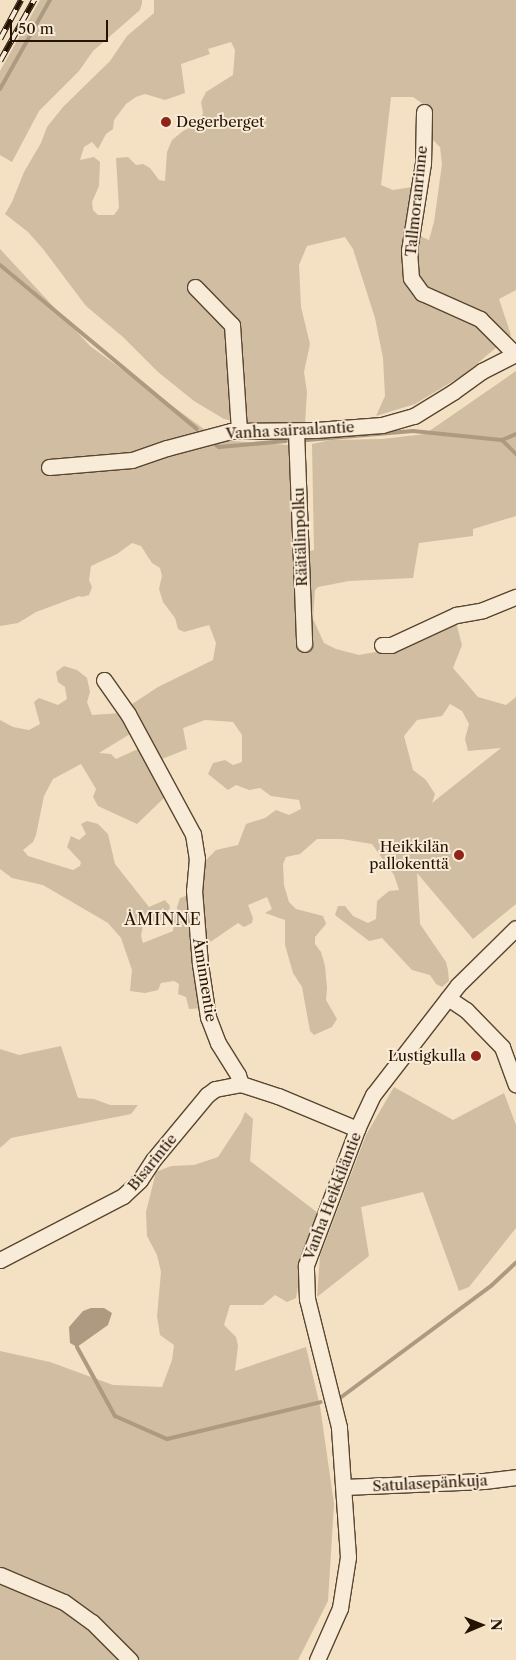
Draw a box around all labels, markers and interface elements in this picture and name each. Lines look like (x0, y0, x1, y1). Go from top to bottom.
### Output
scale bar (12, 10, 110, 42)
text: 50 m (18, 19, 54, 38)
place label: Degerberget (176, 113, 264, 131)
marker: Degerberget (160, 116, 172, 128)
street label: Tallmoranrinne (401, 145, 431, 257)
street label: Vanha sairaalantie (225, 418, 355, 442)
street label: Räätälinpolku (289, 487, 311, 587)
place label: Heikkilän pallokenttä (369, 837, 449, 872)
marker: Heikkilän pallokenttä (453, 849, 465, 861)
district label: ÅMINNE (124, 909, 202, 929)
street label: Åminnentie (190, 937, 220, 1023)
place label: Lustigkulla (388, 1047, 466, 1065)
marker: Lustigkulla (470, 1050, 482, 1062)
street label: Bisarintie (124, 1130, 180, 1194)
street label: Vanha Heikkiläntie (299, 1130, 365, 1262)
street label: Satulasepänkuja (372, 1471, 488, 1495)
north arrow (456, 1600, 506, 1650)
text: N (487, 1618, 505, 1631)

